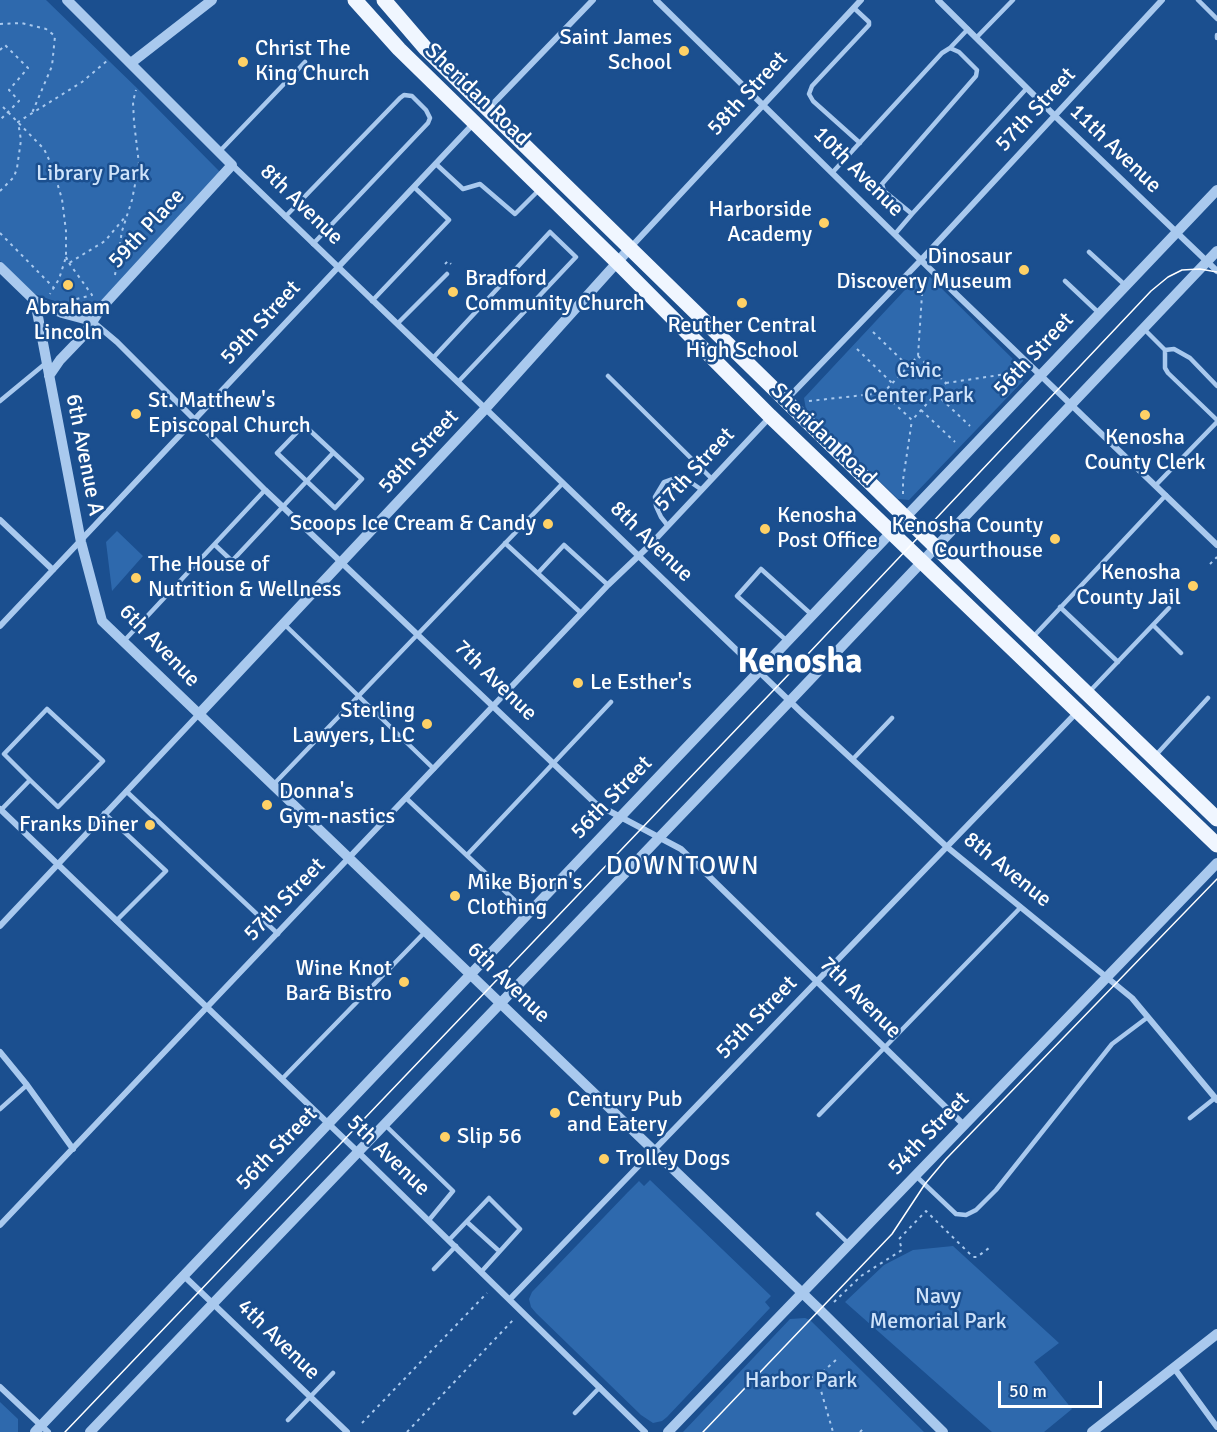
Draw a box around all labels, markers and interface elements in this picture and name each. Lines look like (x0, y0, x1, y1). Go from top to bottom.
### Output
place label: Saint James School (559, 25, 672, 76)
place label: Christ The King Church (255, 36, 370, 88)
street label: Sheridan Road (419, 38, 535, 152)
marker: Saint James School (677, 44, 691, 58)
street label: 58th Street (702, 46, 794, 142)
marker: Christ The King Church (236, 55, 250, 69)
street label: 57th Street (990, 62, 1082, 158)
street label: 11th Avenue (1064, 99, 1166, 199)
street label: 10th Avenue (807, 121, 909, 223)
street label: 8th Avenue (254, 159, 348, 251)
park label: Library Park (36, 161, 150, 187)
street label: 59th Place (103, 184, 191, 274)
place label: Harborside Academy (708, 197, 812, 248)
marker: Harborside Academy (817, 216, 831, 230)
place label: Dinosaur Discovery Museum (836, 244, 1012, 296)
marker: Dinosaur Discovery Museum (1017, 263, 1031, 277)
place label: Bradford Community Church (465, 266, 645, 318)
street label: 59th Street (215, 275, 307, 371)
marker: Abraham Lincoln (61, 278, 75, 292)
marker: Bradford Community Church (446, 285, 460, 299)
place label: Abraham Lincoln (26, 295, 110, 346)
marker: Reuther Central High School (735, 296, 749, 310)
street label: 56th Street (988, 307, 1080, 403)
place label: Reuther Central High School (668, 313, 816, 364)
park label: Civic Center Park (864, 358, 974, 410)
street label: Sheridan Road (765, 378, 881, 492)
place label: St. Matthew's Episcopal Church (148, 388, 311, 440)
street label: 6th Avenue A (59, 392, 109, 518)
street label: 58th Street (373, 404, 465, 500)
marker: St. Matthew's Episcopal Church (129, 407, 143, 421)
marker: Kenosha County Clerk (1138, 408, 1152, 422)
street label: 57th Street (649, 422, 741, 518)
place label: Kenosha County Clerk (1084, 425, 1206, 476)
street label: 8th Avenue (604, 496, 698, 588)
place label: Kenosha Post Office (777, 503, 878, 554)
place label: Scoops Ice Cream & Candy (290, 511, 536, 537)
place label: Kenosha County Courthouse (892, 513, 1043, 564)
marker: Scoops Ice Cream & Candy (541, 517, 555, 531)
marker: Kenosha Post Office (758, 522, 772, 536)
marker: Kenosha County Courthouse (1048, 532, 1062, 546)
place label: The House of Nutrition & Wellness (148, 552, 341, 604)
place label: Kenosha County Jail (1077, 560, 1181, 612)
marker: The House of Nutrition & Wellness (129, 571, 143, 585)
marker: Kenosha County Jail (1186, 579, 1200, 593)
street label: 6th Avenue (113, 599, 205, 693)
street label: 7th Avenue (448, 635, 542, 727)
district label: Kenosha (738, 643, 862, 683)
place label: Le Esther's (590, 670, 692, 696)
marker: Le Esther's (571, 676, 585, 690)
place label: Sterling Lawyers, LLC (292, 698, 415, 750)
marker: Sterling Lawyers, LLC (420, 717, 434, 731)
street label: 56th Street (566, 751, 658, 845)
place label: Donna's Gym-nastics (279, 779, 395, 830)
marker: Donna's Gym-nastics (260, 798, 274, 812)
place label: Franks Diner (19, 812, 138, 838)
marker: Franks Diner (143, 818, 157, 832)
street label: 8th Avenue (958, 827, 1056, 913)
district label: DOWNTOWN (606, 851, 760, 883)
street label: 57th Street (239, 853, 331, 947)
place label: Mike Bjorn's Clothing (467, 870, 582, 921)
marker: Mike Bjorn's Clothing (448, 889, 462, 903)
street label: 6th Avenue (461, 937, 555, 1029)
street label: 7th Avenue (813, 951, 907, 1045)
place label: Wine Knot Bar& Bistro (285, 956, 392, 1008)
street label: 55th Street (711, 971, 803, 1065)
marker: Wine Knot Bar& Bistro (397, 975, 411, 989)
place label: Century Pub and Eatery (567, 1087, 682, 1138)
street label: 54th Street (883, 1087, 975, 1181)
street label: 56th Street (231, 1102, 323, 1196)
marker: Century Pub and Eatery (548, 1106, 562, 1120)
street label: 5th Avenue (341, 1110, 435, 1202)
place label: Slip 56 (457, 1124, 522, 1150)
marker: Slip 56 (438, 1130, 452, 1144)
place label: Trolley Dogs (616, 1146, 730, 1172)
marker: Trolley Dogs (597, 1152, 611, 1166)
park label: Navy Memorial Park (870, 1284, 1006, 1336)
street label: 4th Avenue (231, 1294, 325, 1386)
park label: Harbor Park (745, 1368, 857, 1394)
scale bar (1001, 1369, 1104, 1407)
text: 50 m (1009, 1380, 1047, 1402)

